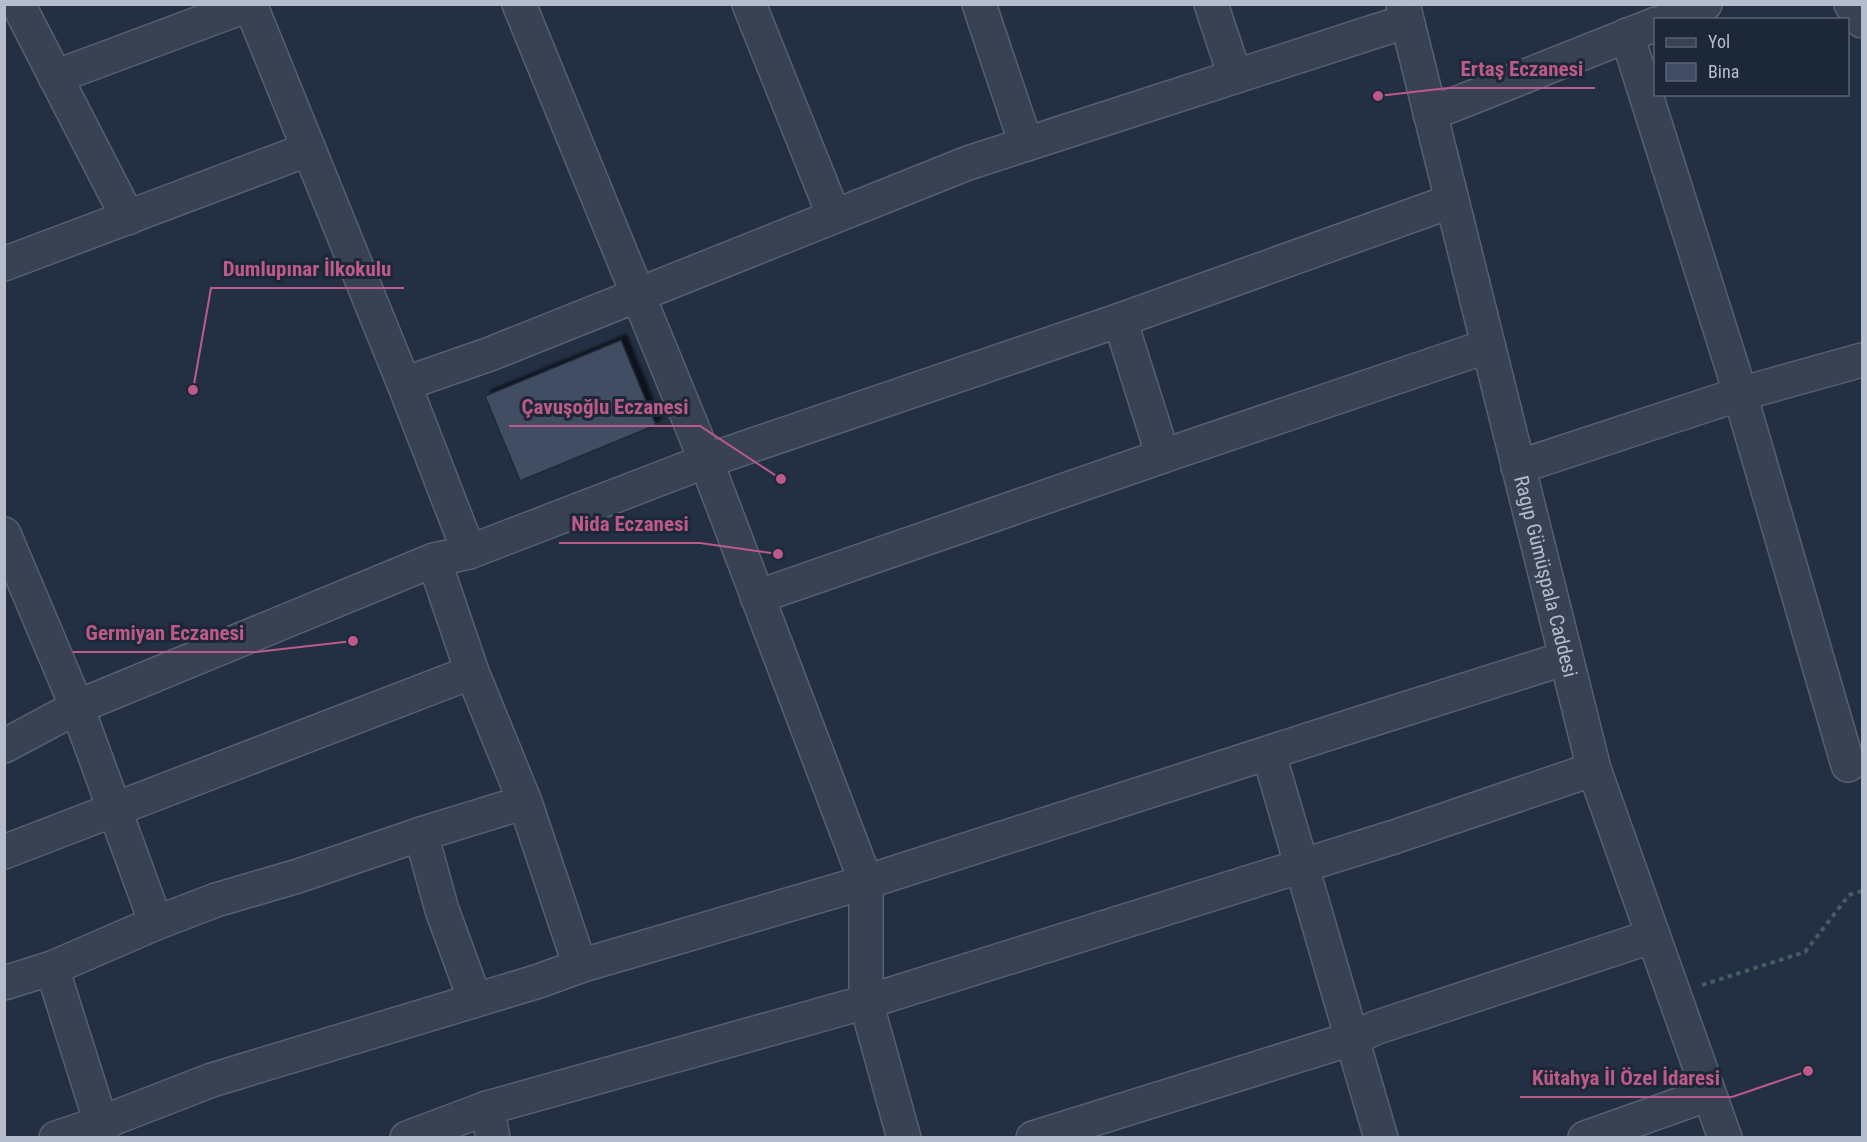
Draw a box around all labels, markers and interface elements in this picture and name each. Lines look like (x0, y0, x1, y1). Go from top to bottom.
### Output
legend (1654, 18, 1849, 96)
text: Yol (1708, 31, 1730, 52)
callout: Ertaş Eczanesi (1448, 49, 1595, 88)
text: Ertaş Eczanesi (1461, 57, 1583, 81)
text: Bina (1708, 61, 1739, 82)
callout: Dumlupınar İlkokulu (211, 249, 404, 288)
text: Dumlupınar İlkokulu (223, 257, 391, 281)
callout: Çavuşoğlu Eczanesi (509, 387, 700, 426)
text: Çavuşoğlu Eczanesi (522, 395, 688, 419)
street label: Ragıp Gümüşpala Caddesi (1509, 473, 1583, 680)
callout: Nida Eczanesi (559, 504, 700, 543)
text: Nida Eczanesi (571, 512, 689, 536)
callout: Germiyan Eczanesi (73, 613, 256, 652)
text: Germiyan Eczanesi (86, 621, 244, 645)
callout: Kütahya İl Özel İdaresi (1520, 1058, 1732, 1097)
text: Kütahya İl Özel İdaresi (1532, 1066, 1720, 1090)

